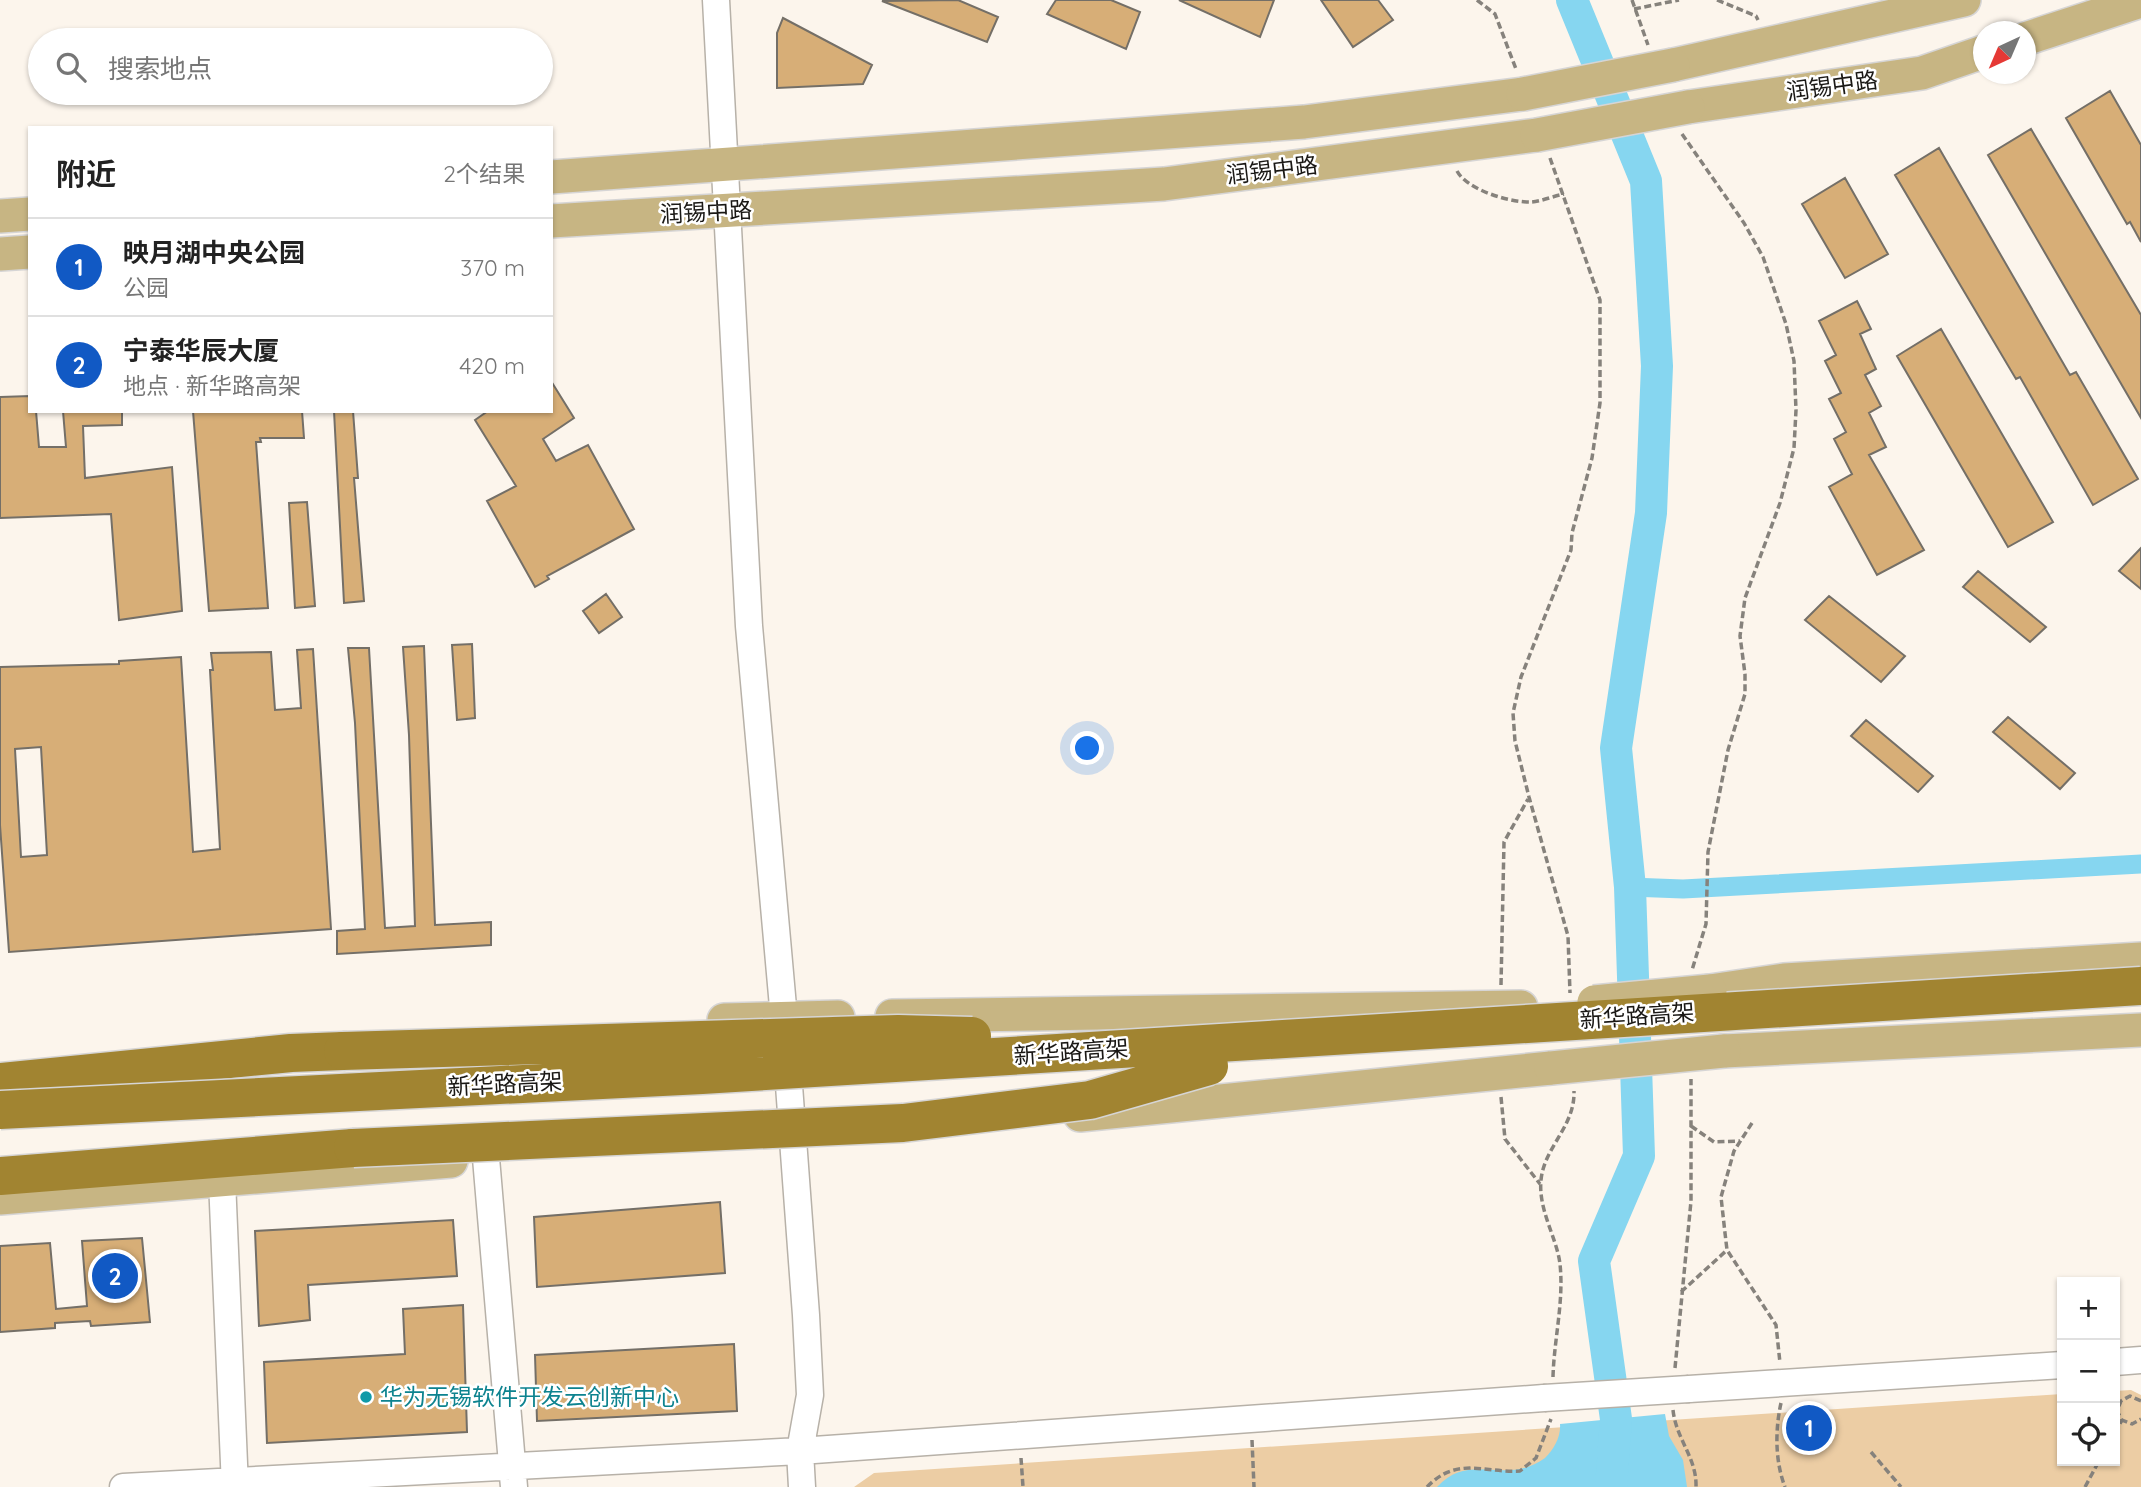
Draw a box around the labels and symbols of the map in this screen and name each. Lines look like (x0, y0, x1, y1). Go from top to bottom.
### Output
north arrow (1973, 21, 2036, 84)
street label: 润锡中路 (1784, 65, 1880, 106)
street label: 润锡中路 (1225, 150, 1319, 190)
street label: 润锡中路 (659, 195, 753, 228)
your location (1070, 731, 1104, 765)
street label: 新华路高架 (1579, 997, 1695, 1034)
street label: 新华路高架 (1013, 1033, 1129, 1070)
street label: 新华路高架 (447, 1066, 563, 1101)
pin: 2 (92, 1250, 138, 1302)
place label: 华为无锡软件开发云创新中心 (380, 1382, 679, 1411)
marker: 华为无锡软件开发云创新中心 (358, 1389, 374, 1405)
pin: 1 (1786, 1402, 1832, 1454)

